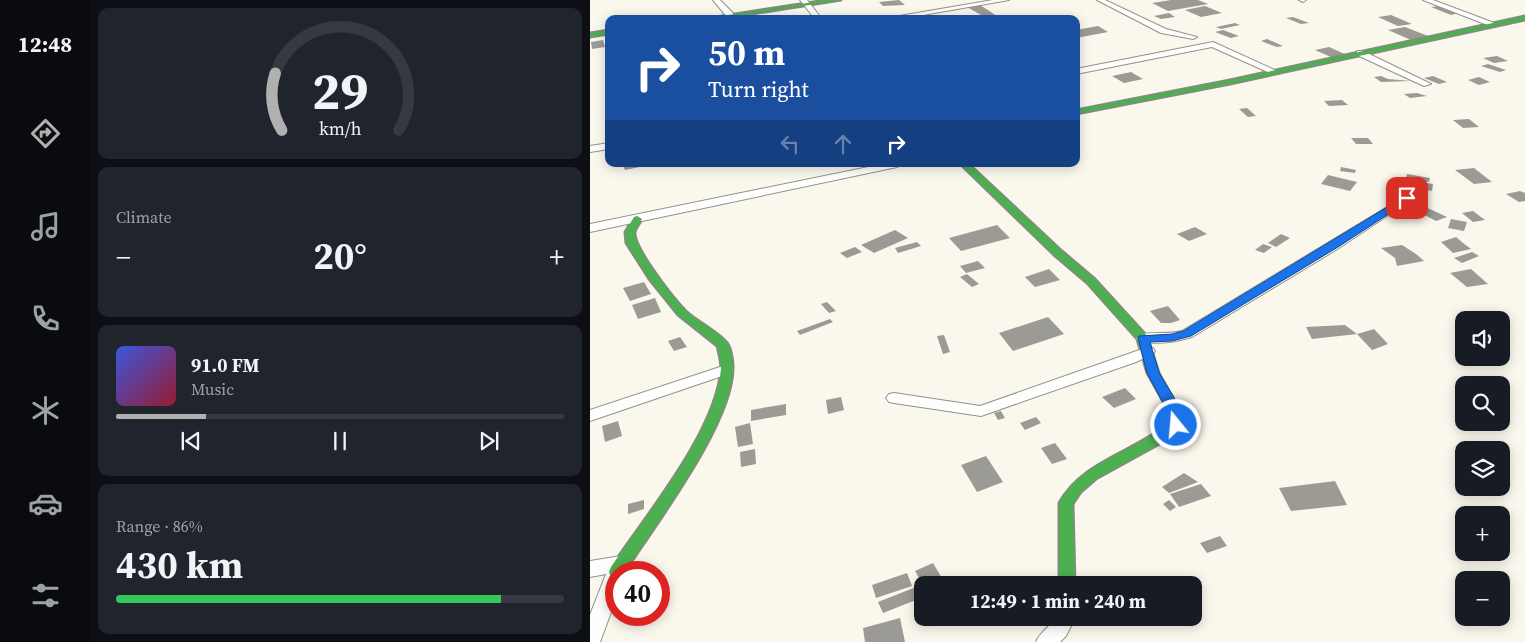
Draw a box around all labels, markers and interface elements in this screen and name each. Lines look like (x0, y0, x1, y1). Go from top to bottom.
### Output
text: 12:48 (18, 29, 72, 59)
text: 50 m (708, 29, 785, 77)
icon: right (625, 35, 690, 100)
text: 29 (312, 55, 368, 126)
text: Turn right (708, 74, 809, 104)
icon: directions (28, 116, 63, 151)
text: km/h (319, 116, 362, 141)
icon: left (776, 130, 804, 158)
icon: ahead (829, 130, 857, 158)
icon: right (882, 130, 910, 158)
pin (1386, 177, 1428, 219)
icon: arrive (1393, 184, 1421, 212)
text: Climate (116, 206, 172, 228)
icon: music (28, 209, 63, 244)
text: 20° (313, 230, 367, 282)
text: − (116, 238, 131, 276)
text: + (549, 238, 564, 276)
icon: phone (28, 301, 63, 336)
map controls (1455, 311, 1510, 626)
button: sound (1455, 311, 1510, 366)
text: 91.0 FM (191, 352, 260, 378)
button: search (1455, 376, 1510, 431)
text: Music (191, 378, 234, 400)
icon: climate (28, 393, 63, 428)
position arrow (1149, 398, 1201, 450)
icon: previous (177, 427, 205, 455)
icon: pause (326, 427, 354, 455)
icon: next (475, 427, 503, 455)
button: layers (1455, 441, 1510, 496)
icon: car (28, 486, 63, 521)
button: + (1455, 506, 1510, 561)
text: Range · 86% (116, 515, 203, 537)
text: 430 km (116, 539, 243, 591)
speed limit sign: 40 (605, 561, 670, 626)
button: − (1455, 571, 1510, 626)
icon: filters (28, 578, 63, 613)
text: 12:49 · 1 min · 240 m (970, 588, 1146, 614)

